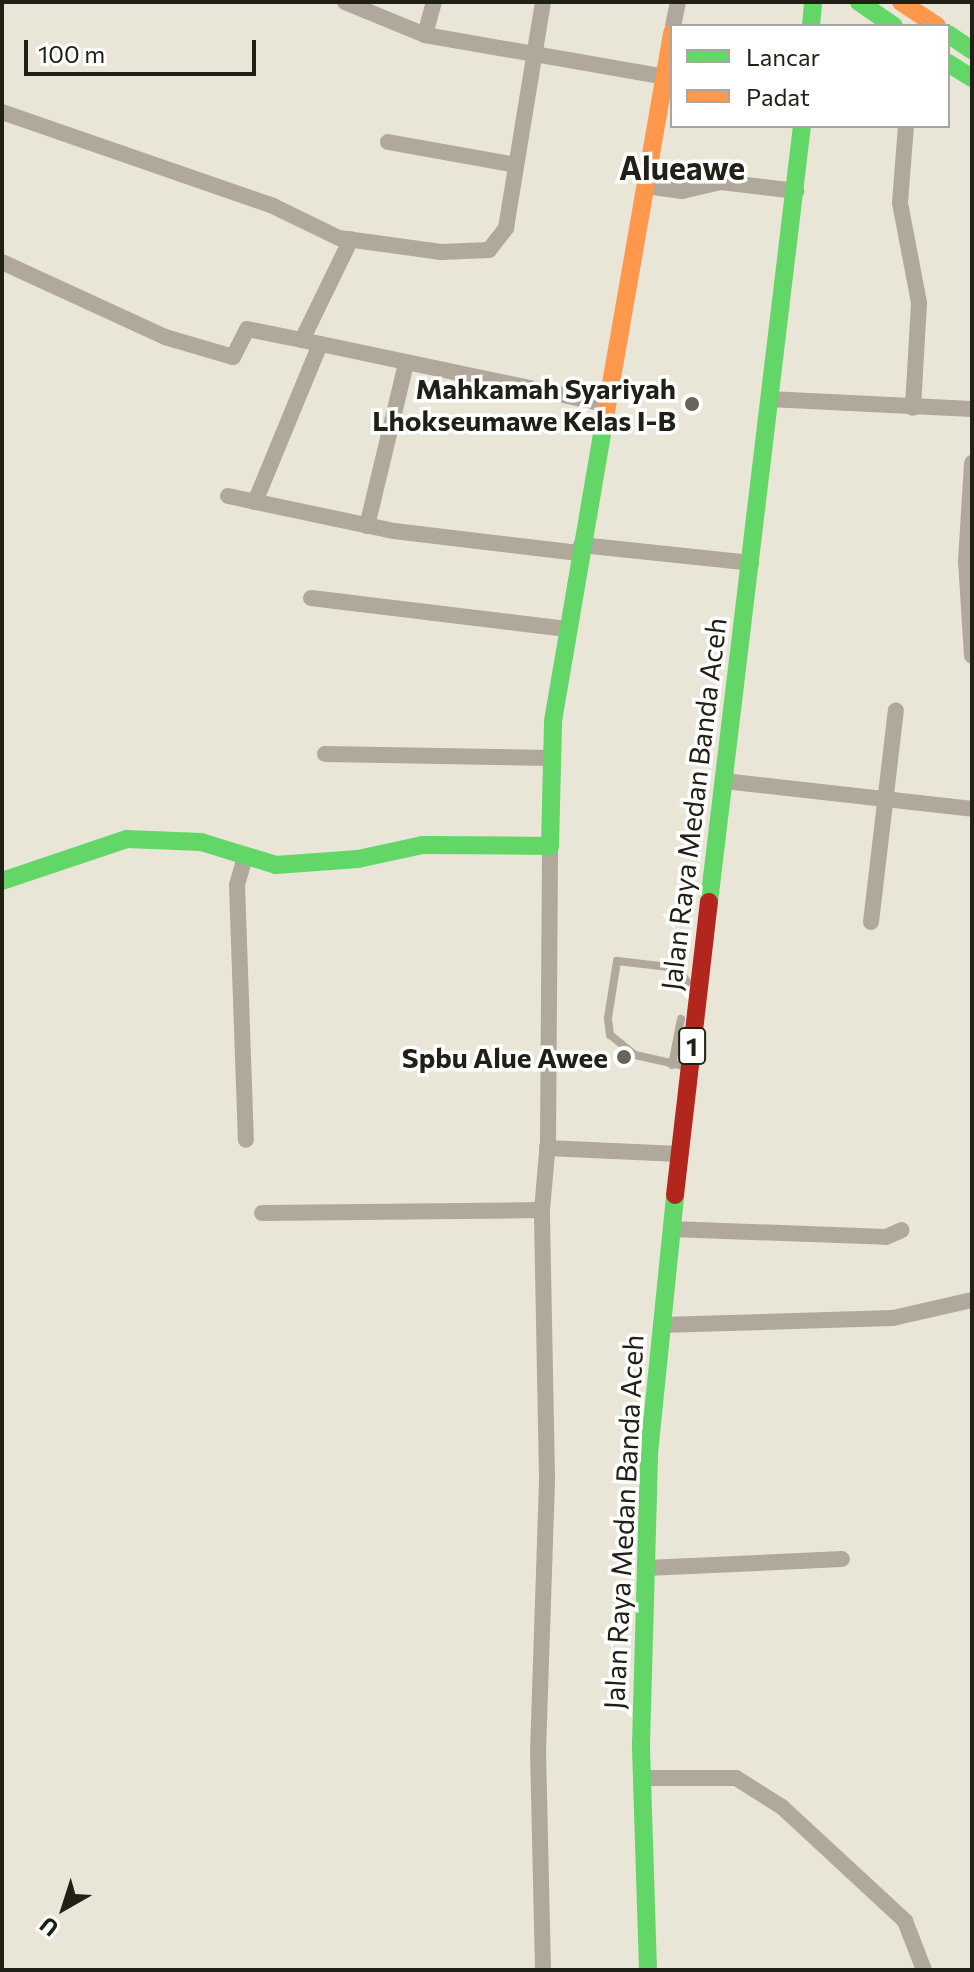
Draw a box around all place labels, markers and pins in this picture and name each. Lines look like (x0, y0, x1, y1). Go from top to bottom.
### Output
place label: Mahkamah Syariyah Lhokseumawe Kelas I-B (372, 371, 676, 437)
marker: Mahkamah Syariyah Lhokseumawe Kelas I-B (683, 395, 701, 413)
place label: Spbu Alue Awee (402, 1040, 608, 1074)
marker: Spbu Alue Awee (615, 1048, 633, 1066)

